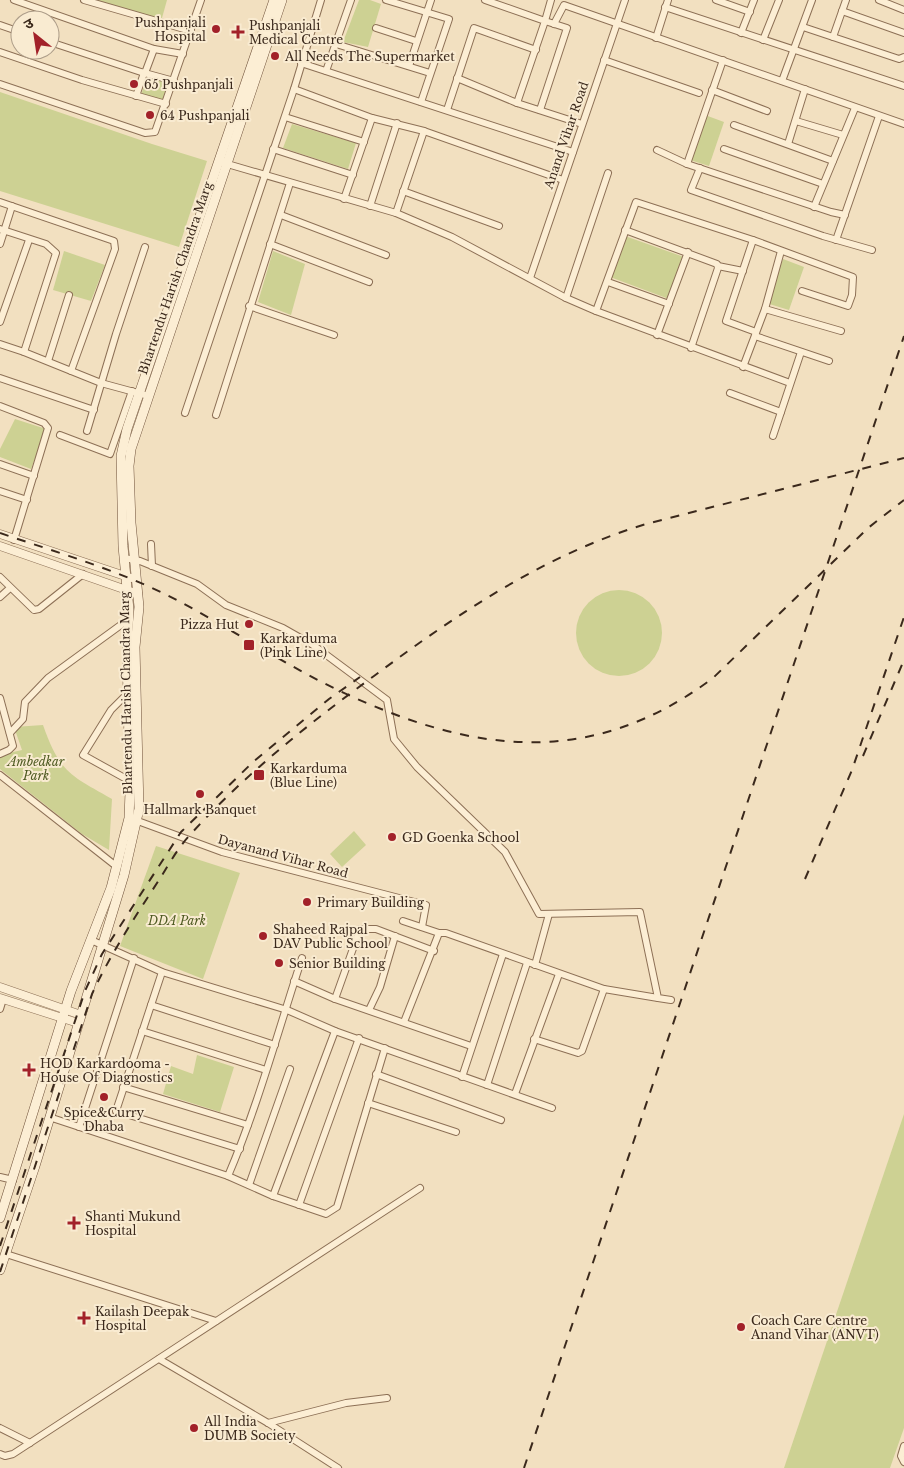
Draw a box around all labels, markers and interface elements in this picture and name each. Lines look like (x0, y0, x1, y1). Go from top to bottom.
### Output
north arrow (10, 10, 60, 60)
text: उ (20, 13, 37, 34)
place label: Pushpanjali Hospital (135, 15, 206, 44)
place label: Pushpanjali Medical Centre (249, 18, 343, 47)
marker: Pushpanjali Hospital (210, 23, 222, 35)
marker: Pushpanjali Medical Centre (231, 25, 245, 39)
place label: All Needs The Supermarket (284, 49, 455, 64)
marker: All Needs The Supermarket (269, 50, 281, 62)
place label: 65 Pushpanjali (144, 77, 233, 92)
marker: 65 Pushpanjali (128, 78, 140, 90)
street label: Anand Vihar Road (540, 79, 591, 192)
place label: 64 Pushpanjali (160, 108, 250, 123)
marker: 64 Pushpanjali (144, 109, 156, 121)
street label: Bhartendu Harish Chandra Marg (135, 179, 215, 376)
street label: Bhartendu Harish Chandra Marg (117, 591, 135, 795)
place label: Pizza Hut (180, 617, 239, 632)
marker: Pizza Hut (243, 618, 255, 630)
place label: Karkarduma (Pink Line) (260, 631, 337, 660)
marker: Karkarduma (Pink Line) (242, 638, 256, 652)
park label: Ambedkar Park (6, 754, 65, 783)
place label: Karkarduma (Blue Line) (270, 761, 347, 790)
marker: Karkarduma (Blue Line) (252, 768, 266, 782)
marker: Hallmark Banquet (194, 788, 206, 800)
place label: Hallmark Banquet (144, 802, 257, 817)
place label: GD Goenka School (402, 830, 519, 845)
street label: Dayanand Vihar Road (216, 831, 350, 881)
marker: GD Goenka School (386, 831, 398, 843)
place label: Primary Building (317, 895, 425, 910)
marker: Primary Building (301, 896, 313, 908)
park label: DDA Park (147, 913, 206, 928)
place label: Shaheed Rajpal DAV Public School (273, 922, 388, 951)
marker: Shaheed Rajpal DAV Public School (257, 930, 269, 942)
place label: Senior Building (289, 956, 386, 971)
marker: Senior Building (273, 957, 285, 969)
place label: HOD Karkardooma - House Of Diagnostics (40, 1056, 173, 1085)
marker: HOD Karkardooma - House Of Diagnostics (22, 1063, 36, 1077)
marker: Spice&Curry Dhaba (98, 1091, 110, 1103)
place label: Spice&Curry Dhaba (64, 1105, 145, 1134)
place label: Shanti Mukund Hospital (85, 1209, 181, 1238)
marker: Shanti Mukund Hospital (67, 1216, 81, 1230)
place label: Kailash Deepak Hospital (95, 1304, 190, 1333)
marker: Kailash Deepak Hospital (77, 1311, 91, 1325)
place label: Coach Care Centre Anand Vihar (ANVT) (750, 1313, 879, 1342)
marker: Coach Care Centre Anand Vihar (ANVT) (735, 1321, 747, 1333)
place label: All India DUMB Society (203, 1414, 296, 1443)
marker: All India DUMB Society (188, 1422, 200, 1434)

